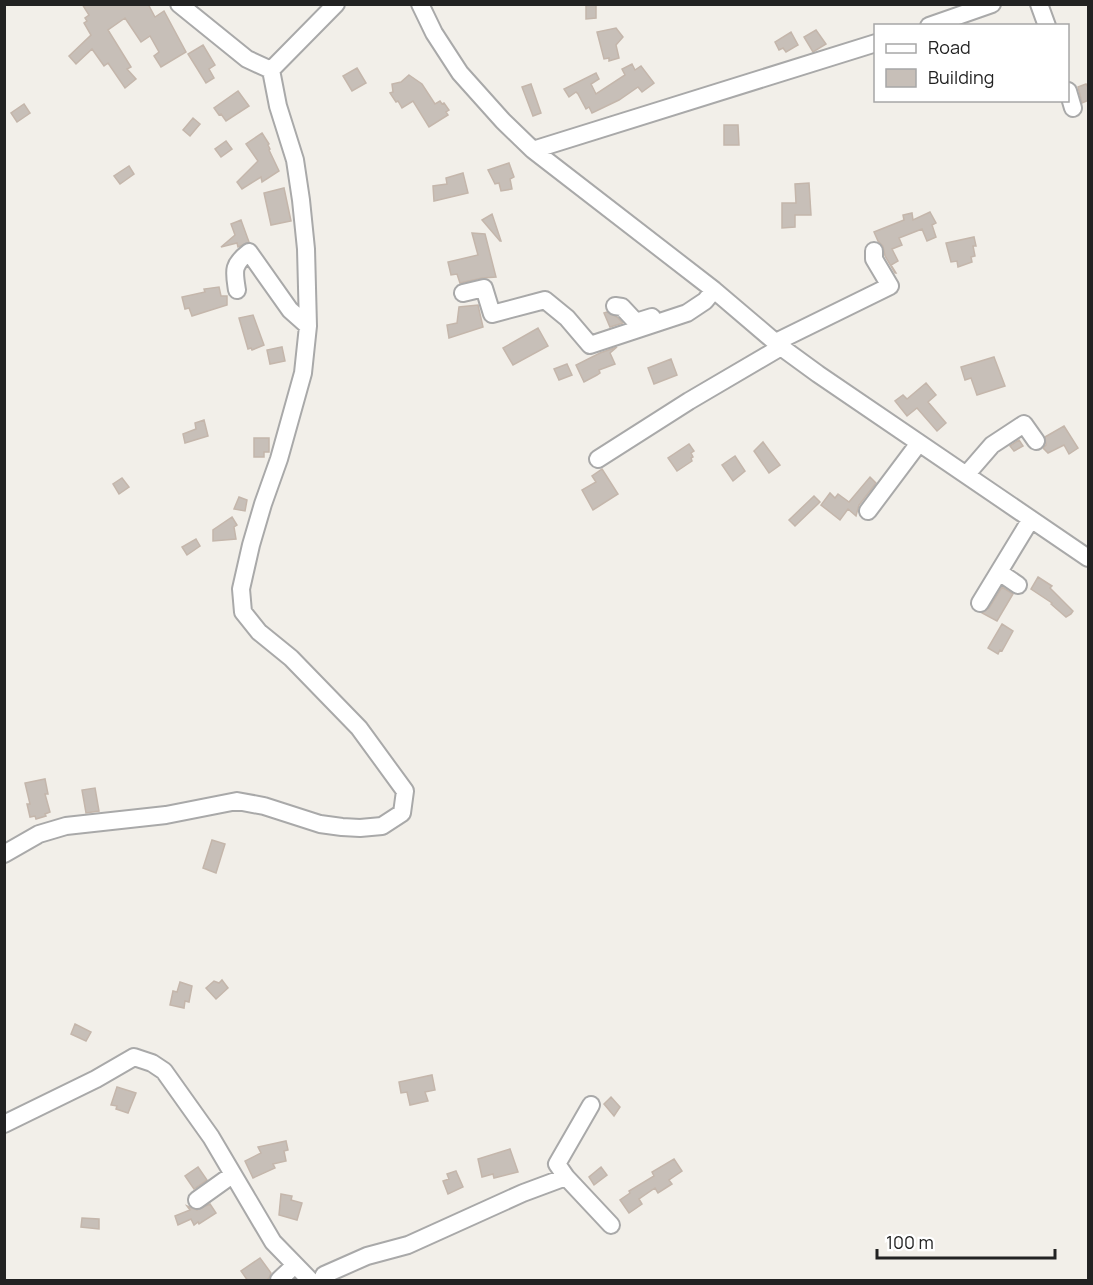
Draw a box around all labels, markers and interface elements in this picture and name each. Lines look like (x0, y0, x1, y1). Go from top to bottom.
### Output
legend (874, 24, 1069, 102)
text: Road (928, 35, 971, 59)
text: Building (928, 65, 994, 89)
scale bar (877, 1222, 1056, 1260)
text: 100 m (886, 1230, 934, 1254)

